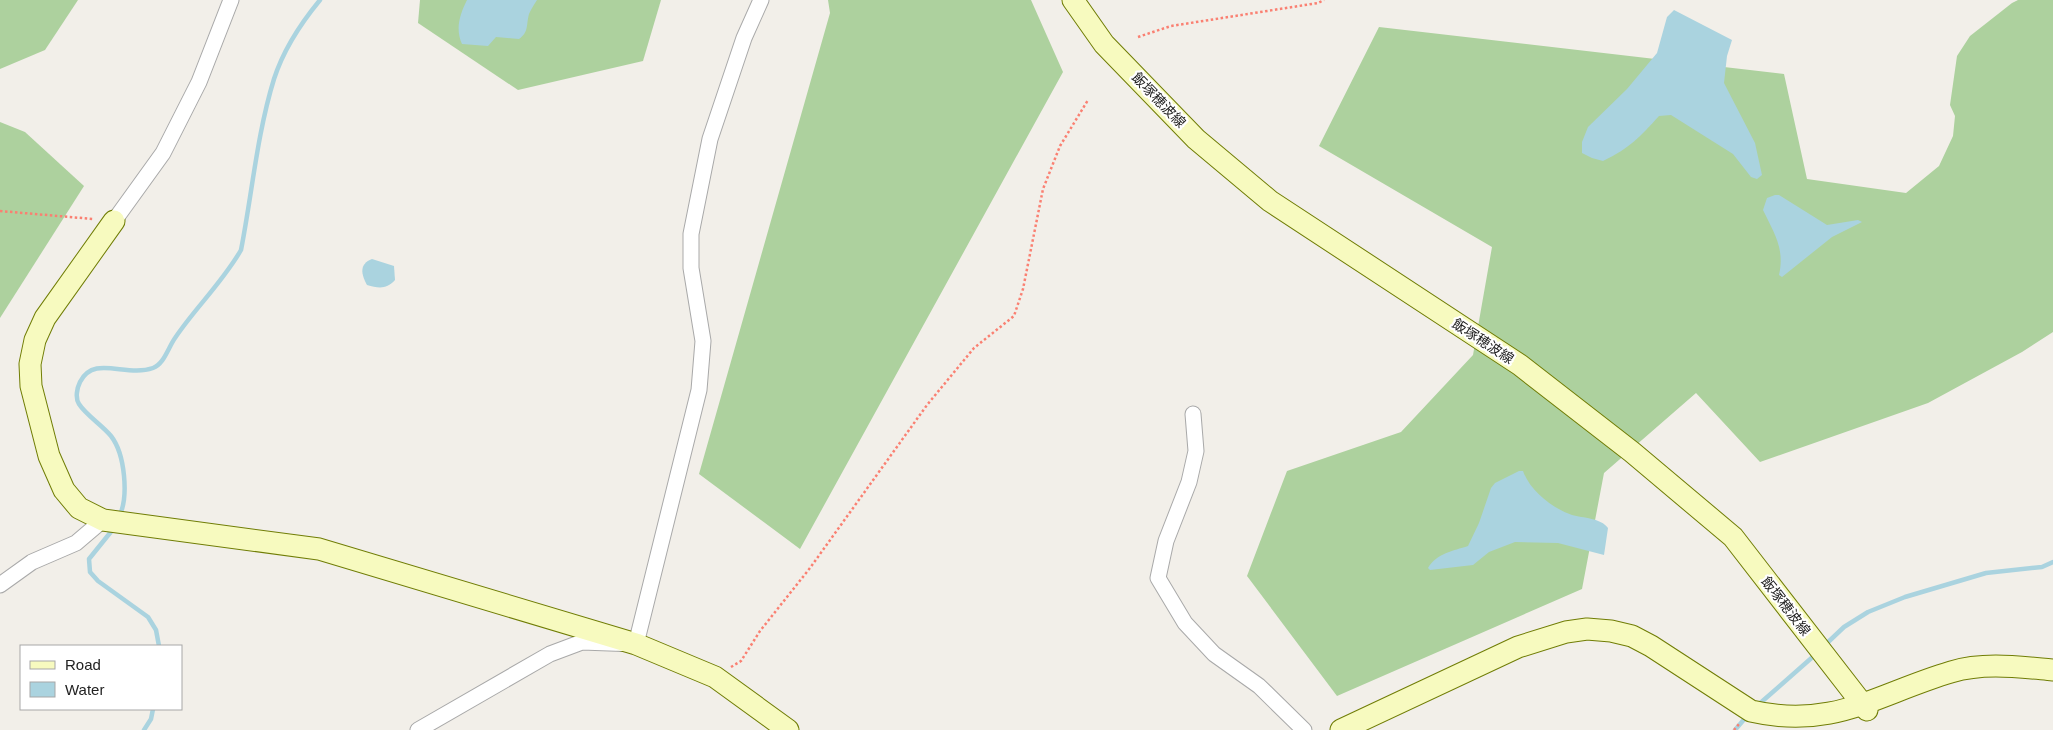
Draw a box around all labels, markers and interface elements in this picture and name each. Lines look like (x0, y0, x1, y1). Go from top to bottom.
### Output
street label: 飯塚穂波線 (1129, 69, 1189, 131)
street label: 飯塚穂波線 (1449, 315, 1517, 367)
street label: 飯塚穂波線 (1758, 573, 1814, 639)
legend (20, 645, 182, 710)
text: Road (65, 656, 101, 673)
text: Water (65, 681, 104, 698)

